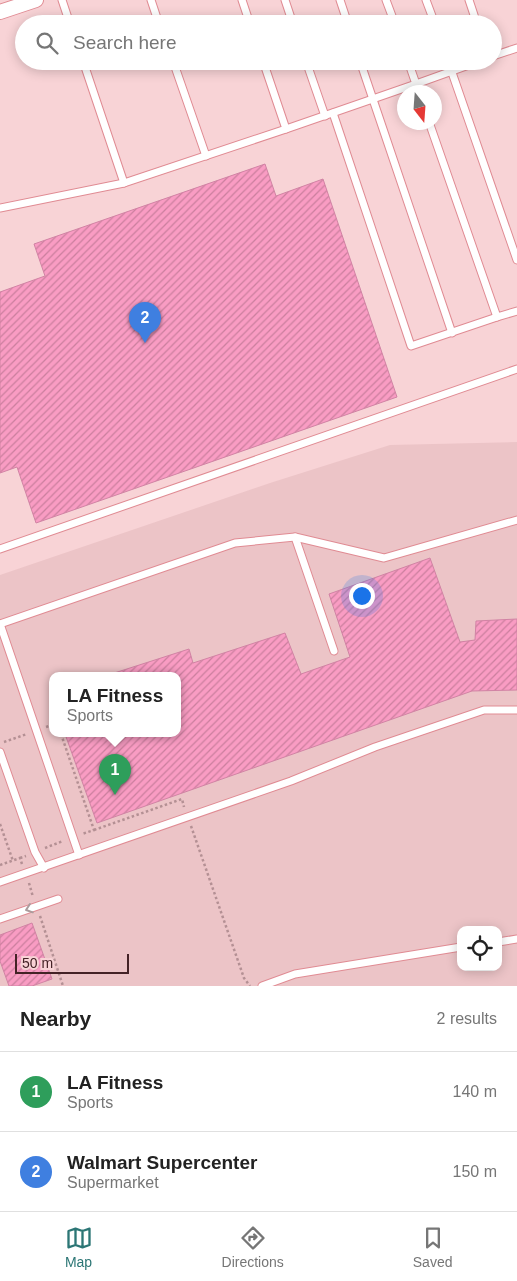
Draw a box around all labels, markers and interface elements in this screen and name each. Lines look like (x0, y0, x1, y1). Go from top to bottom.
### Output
search box (15, 15, 502, 70)
icon: search (33, 29, 61, 57)
text: Search here (73, 32, 177, 53)
north arrow (397, 85, 442, 130)
pin: 2 (129, 302, 161, 343)
your location (349, 583, 375, 609)
popup (49, 672, 181, 737)
text: LA Fitness (67, 685, 163, 706)
text: Sports (67, 707, 113, 724)
pin: 1 (99, 754, 131, 795)
one-way arrow (25, 903, 34, 913)
map controls (457, 926, 502, 971)
button: locate (457, 926, 502, 971)
scale bar (15, 951, 129, 974)
text: 50 m (22, 955, 53, 971)
text: Nearby (20, 1007, 91, 1030)
text: 2 results (437, 1010, 497, 1027)
text: LA Fitness (67, 1072, 163, 1093)
text: 1 (32, 1083, 40, 1100)
text: 140 m (453, 1083, 497, 1100)
text: Sports (67, 1094, 113, 1111)
text: Walmart Supercenter (67, 1152, 257, 1173)
text: 2 (32, 1163, 40, 1180)
text: 150 m (453, 1163, 497, 1180)
text: Supermarket (67, 1174, 159, 1191)
tab: Map (65, 1224, 93, 1270)
tab: Directions (222, 1224, 284, 1270)
tab: Saved (413, 1224, 452, 1270)

